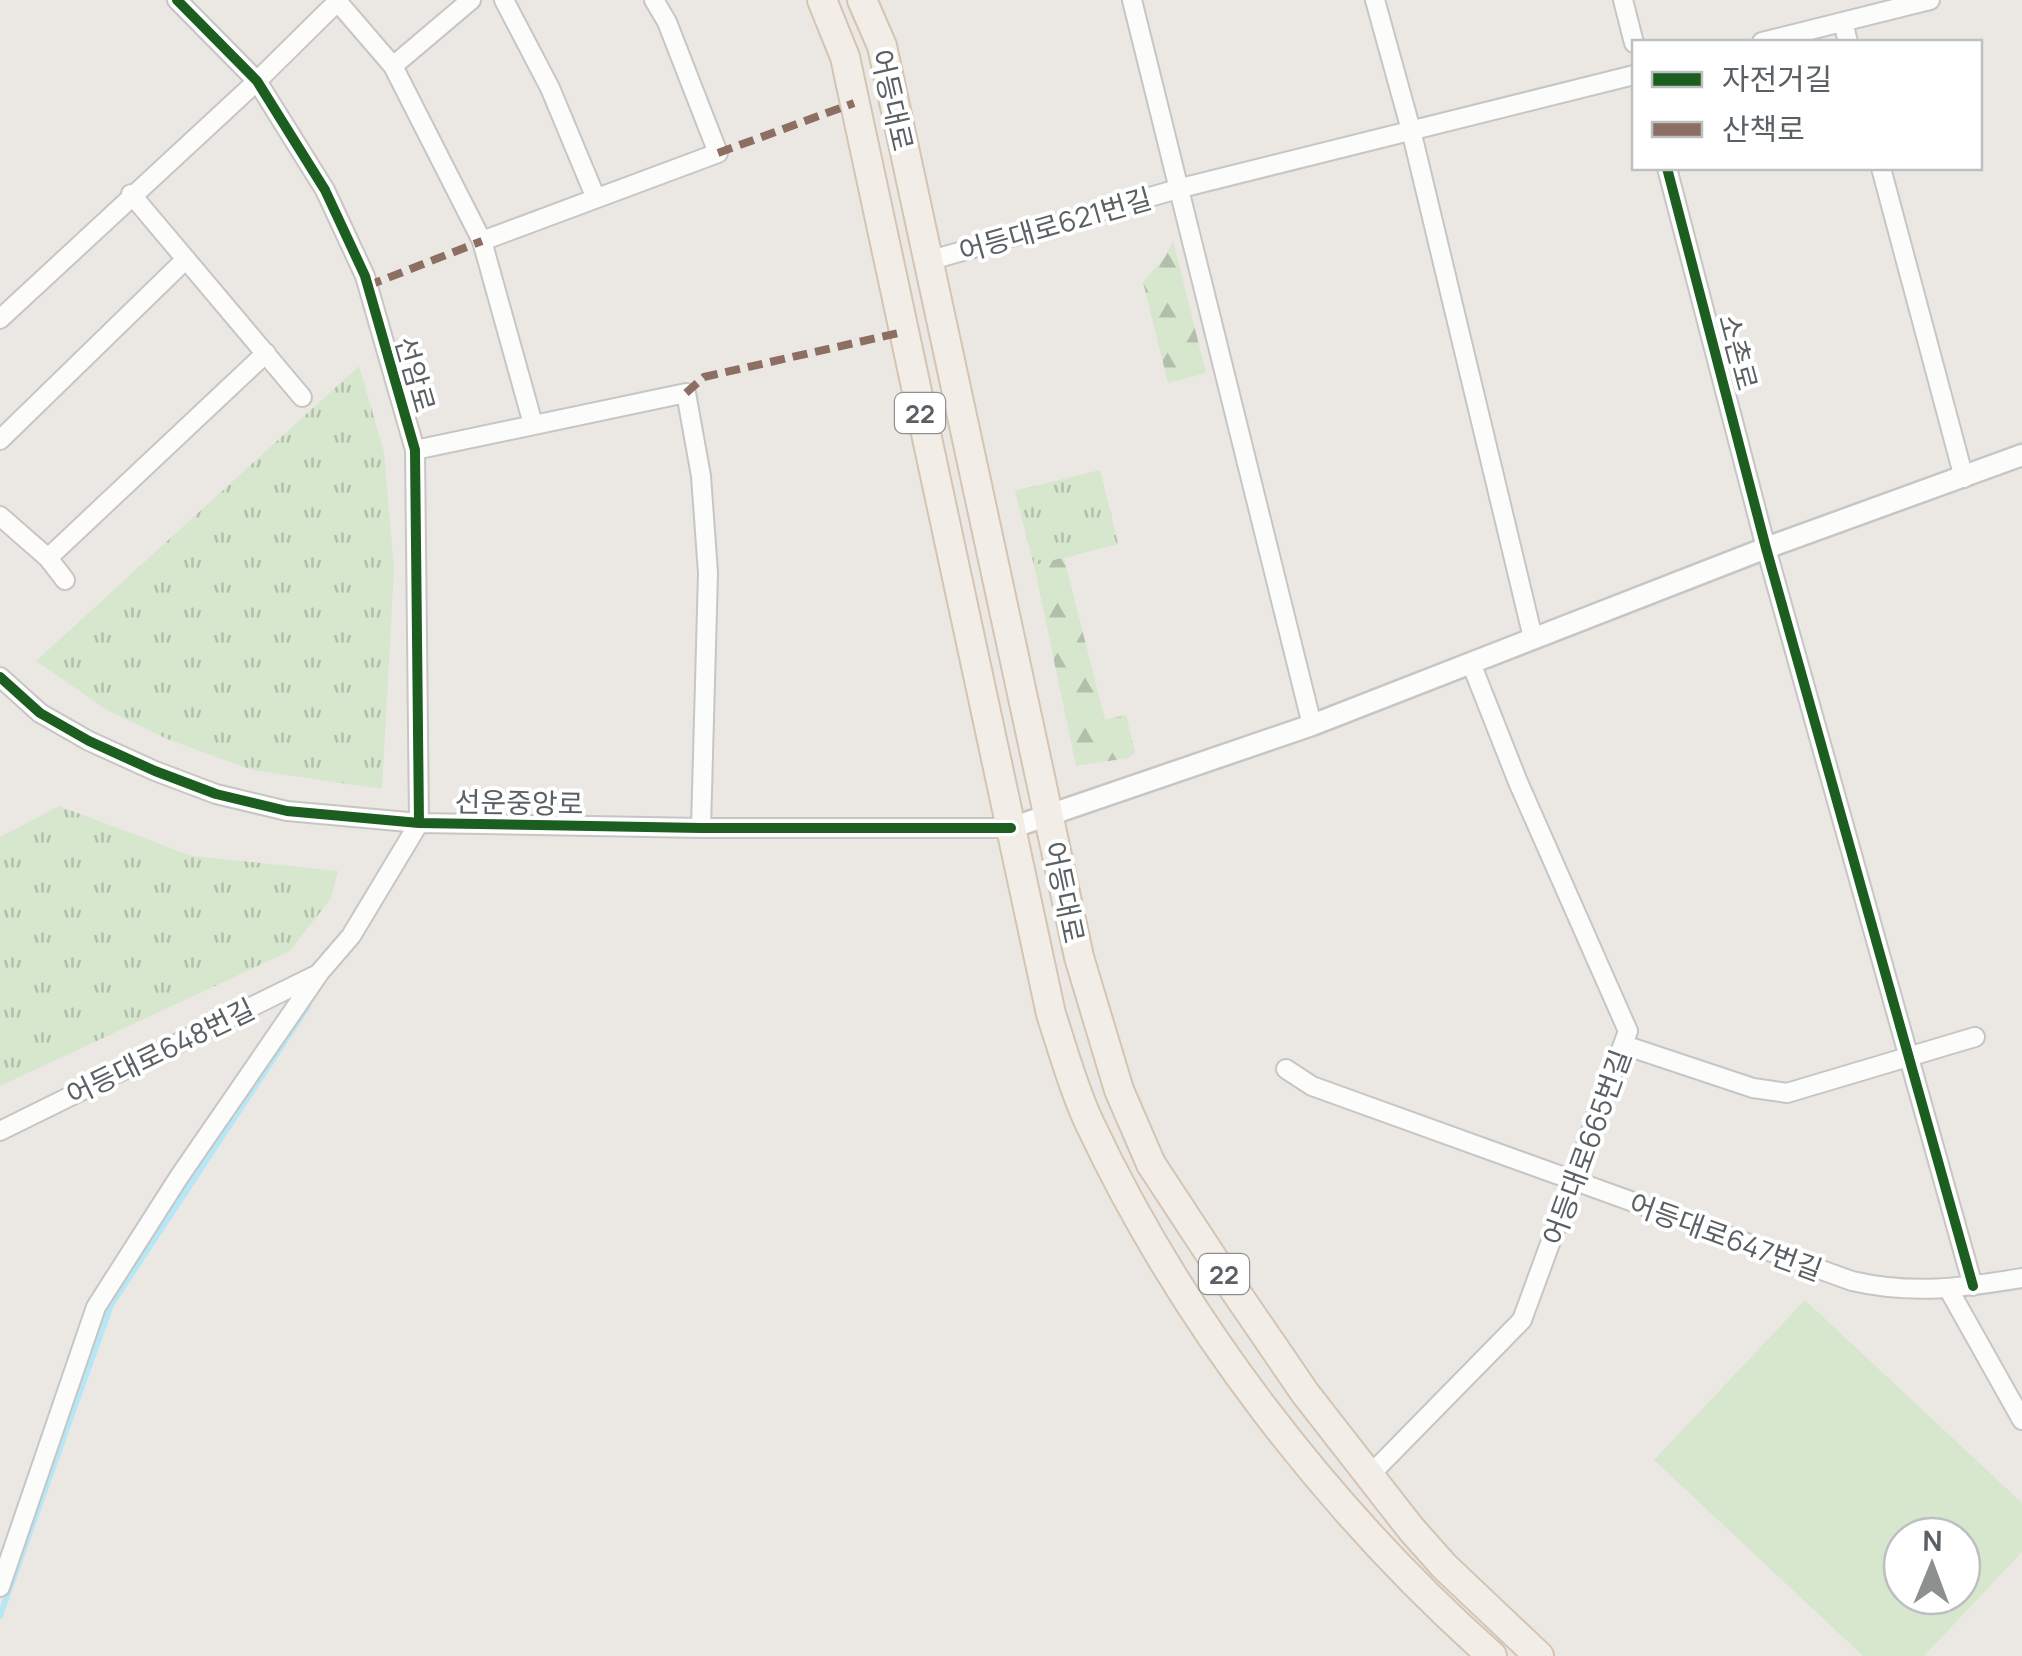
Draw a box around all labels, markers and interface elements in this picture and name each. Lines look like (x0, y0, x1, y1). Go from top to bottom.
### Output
legend (1632, 40, 1982, 170)
street label: 어등대로 (863, 46, 923, 154)
text: 자전거길 (1722, 58, 1832, 99)
text: 산책로 (1722, 108, 1805, 149)
street label: 어등대로621번길 (954, 178, 1156, 270)
street label: 소촌로 (1711, 310, 1767, 394)
street label: 선암로 (387, 332, 445, 416)
road number: 22 (895, 393, 945, 433)
street label: 선운중앙로 (454, 782, 584, 822)
street label: 어등대로 (1036, 838, 1094, 946)
street label: 어등대로648번길 (60, 989, 260, 1113)
street label: 어등대로665번길 (1533, 1044, 1639, 1250)
street label: 어등대로647번길 (1624, 1184, 1828, 1288)
road number: 22 (1199, 1254, 1249, 1294)
north arrow (1882, 1516, 1982, 1616)
text: N (1922, 1521, 1943, 1559)

